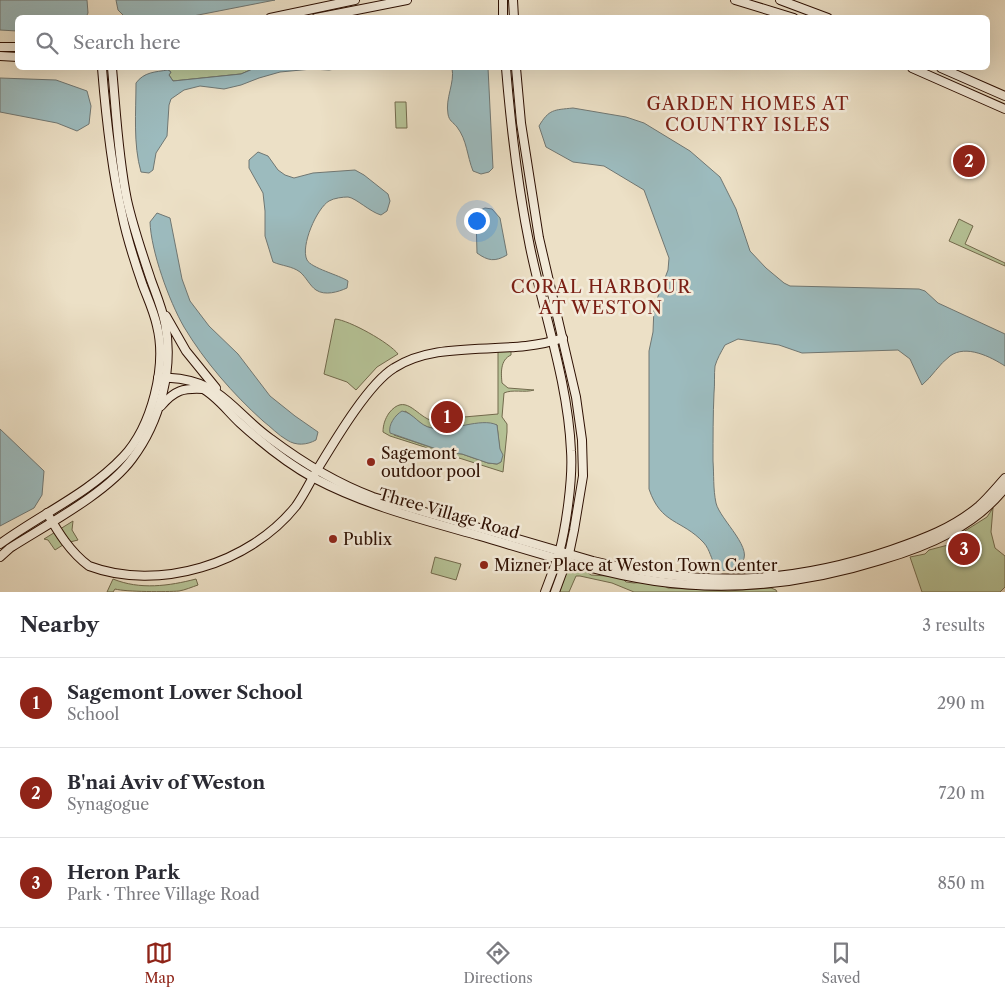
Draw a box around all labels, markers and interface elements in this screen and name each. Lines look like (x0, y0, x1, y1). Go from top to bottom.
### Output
search box (15, 15, 990, 70)
icon: search (33, 29, 61, 57)
text: Search here (73, 31, 181, 54)
district label: GARDEN HOMES AT COUNTRY ISLES (646, 93, 850, 136)
pin: 2 (953, 142, 985, 180)
your location (464, 208, 490, 234)
district label: CORAL HARBOUR AT WESTON (511, 276, 691, 319)
pin: 1 (431, 398, 463, 436)
place label: Sagemont outdoor pool (381, 443, 481, 481)
marker: Sagemont outdoor pool (365, 456, 377, 468)
street label: Three Village Road (376, 483, 522, 543)
place label: Publix (343, 529, 393, 549)
pin: 3 (948, 530, 980, 568)
marker: Publix (327, 533, 339, 545)
place label: Mizner Place at Weston Town Center (494, 555, 778, 575)
marker: Mizner Place at Weston Town Center (478, 559, 490, 571)
text: Nearby (20, 612, 99, 637)
text: 3 results (922, 615, 985, 635)
text: Sagemont Lower School (67, 681, 303, 704)
text: 1 (32, 693, 40, 713)
text: 290 m (937, 693, 985, 713)
text: School (67, 704, 119, 724)
text: B'nai Aviv of Weston (67, 771, 265, 794)
text: 2 (31, 783, 41, 803)
text: 720 m (939, 783, 985, 803)
text: Synagogue (67, 794, 149, 814)
text: Heron Park (67, 861, 180, 884)
text: 3 (31, 873, 41, 893)
text: 850 m (938, 873, 985, 893)
text: Park · Three Village Road (67, 884, 260, 904)
tab: Map (144, 939, 175, 987)
tab: Directions (463, 939, 533, 987)
tab: Saved (822, 939, 860, 987)

